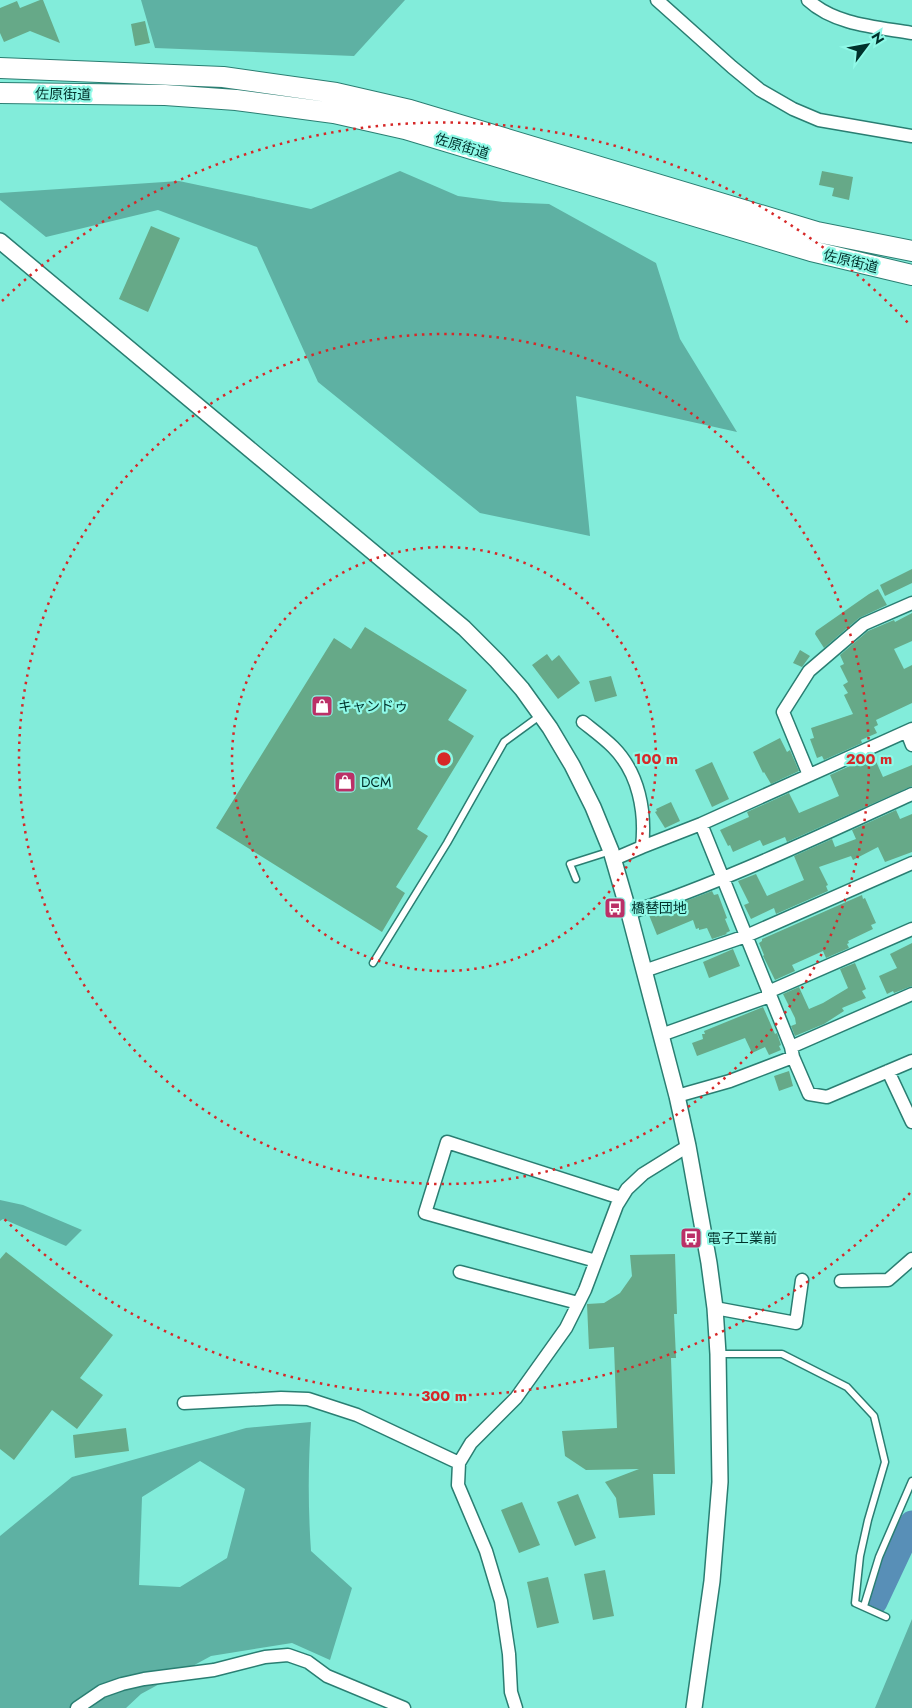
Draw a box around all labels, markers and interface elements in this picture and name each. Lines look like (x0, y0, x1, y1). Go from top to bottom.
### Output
north arrow (842, 20, 892, 70)
text: N (867, 28, 889, 48)
street label: 佐原街道 (35, 84, 91, 104)
street label: 佐原街道 (432, 128, 492, 164)
street label: 佐原街道 (821, 245, 881, 277)
shop icon: キャンドゥ (310, 694, 334, 718)
place label: キャンドゥ (338, 696, 408, 716)
text: 100 m (634, 748, 678, 770)
text: 200 m (846, 748, 892, 770)
centre of rings (435, 750, 453, 768)
shop icon: DCM (333, 770, 357, 794)
place label: DCM (361, 772, 391, 792)
bus stop icon: 橋替団地 (603, 896, 627, 920)
place label: 橋替団地 (631, 898, 687, 918)
bus stop icon: 電子工業前 (679, 1226, 703, 1250)
place label: 電子工業前 (707, 1228, 777, 1248)
text: 300 m (421, 1385, 467, 1407)

